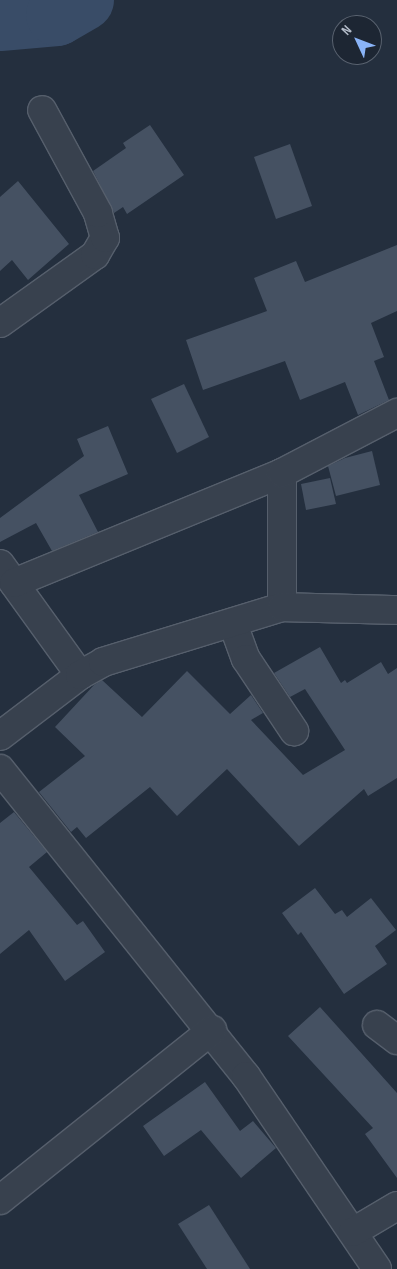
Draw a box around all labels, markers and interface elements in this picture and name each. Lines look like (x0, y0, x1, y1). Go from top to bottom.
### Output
north arrow (332, 15, 382, 65)
text: N (338, 22, 355, 39)

